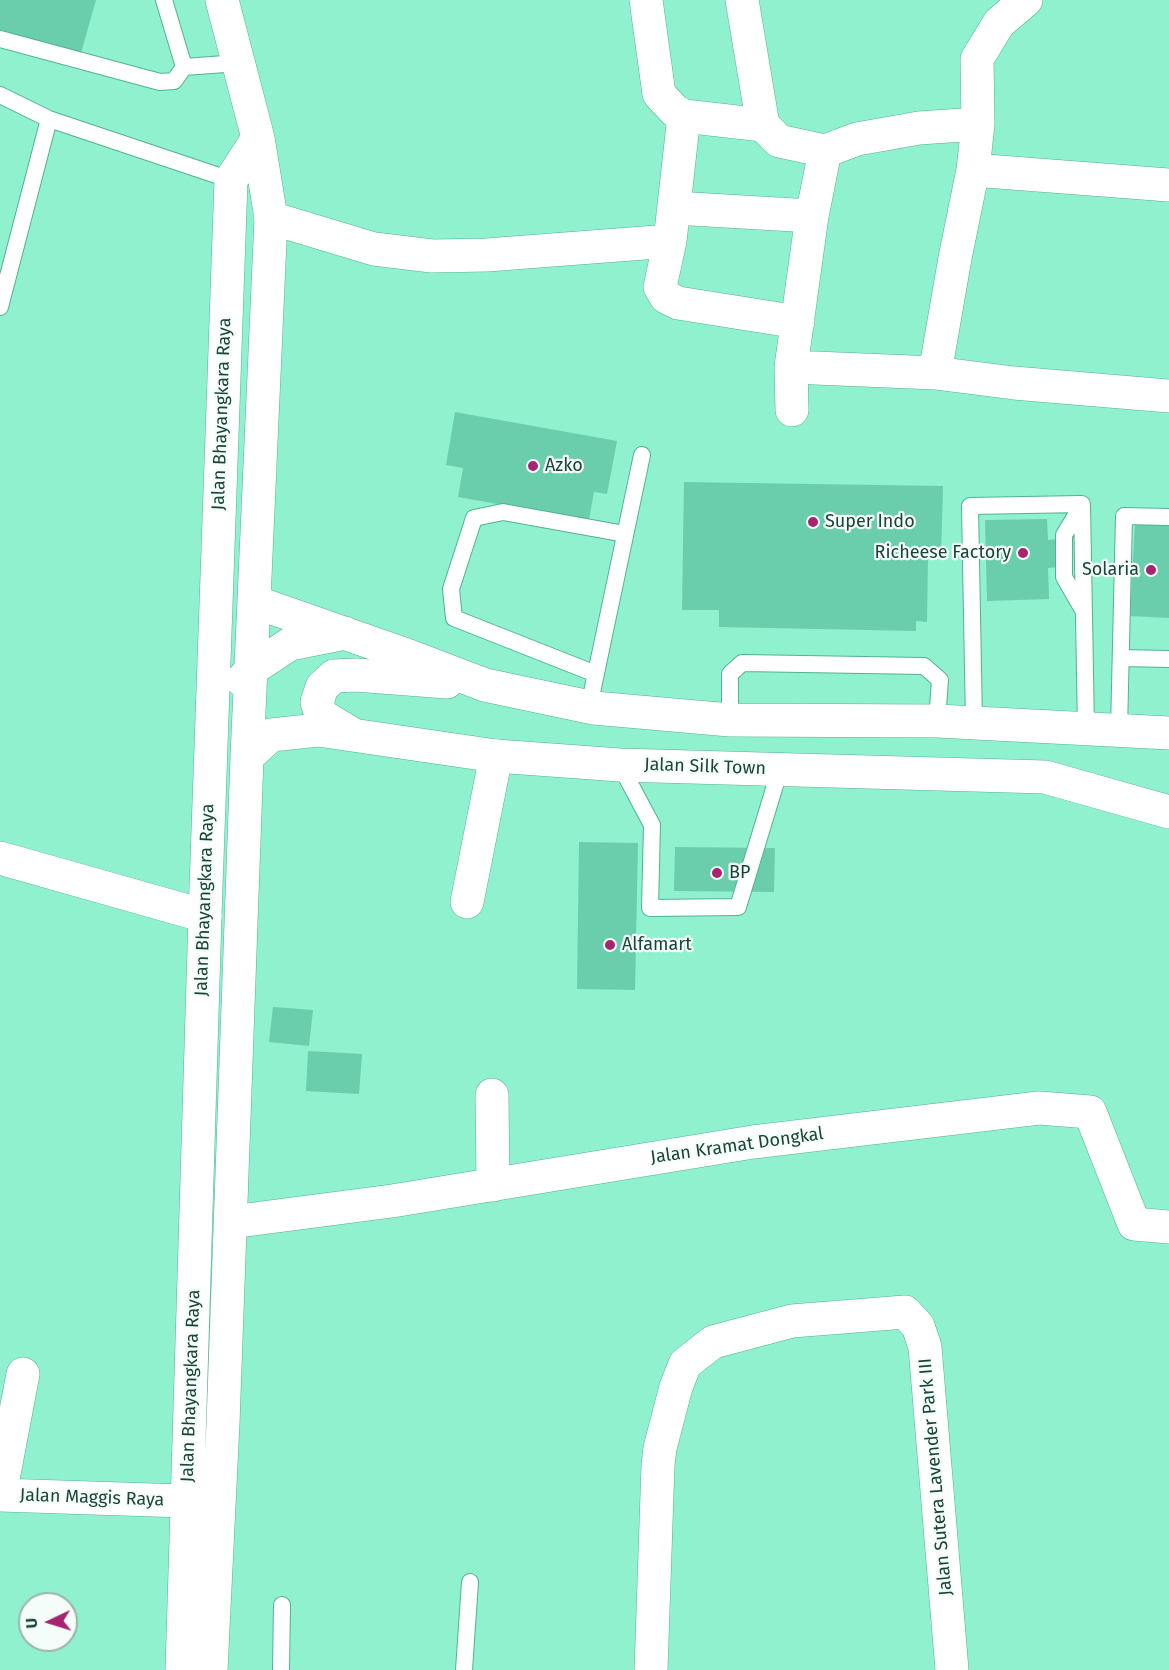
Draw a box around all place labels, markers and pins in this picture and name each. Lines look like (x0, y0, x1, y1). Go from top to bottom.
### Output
place label: Azko (545, 455, 583, 477)
marker: Azko (526, 459, 540, 473)
place label: Super Indo (825, 511, 915, 533)
marker: Super Indo (806, 515, 820, 529)
place label: Richeese Factory (875, 542, 1011, 564)
marker: Richeese Factory (1016, 546, 1030, 560)
place label: Solaria (1082, 559, 1139, 581)
marker: Solaria (1144, 563, 1158, 577)
place label: BP (729, 862, 750, 884)
marker: BP (710, 866, 724, 880)
place label: Alfamart (622, 934, 692, 956)
marker: Alfamart (603, 938, 617, 952)

